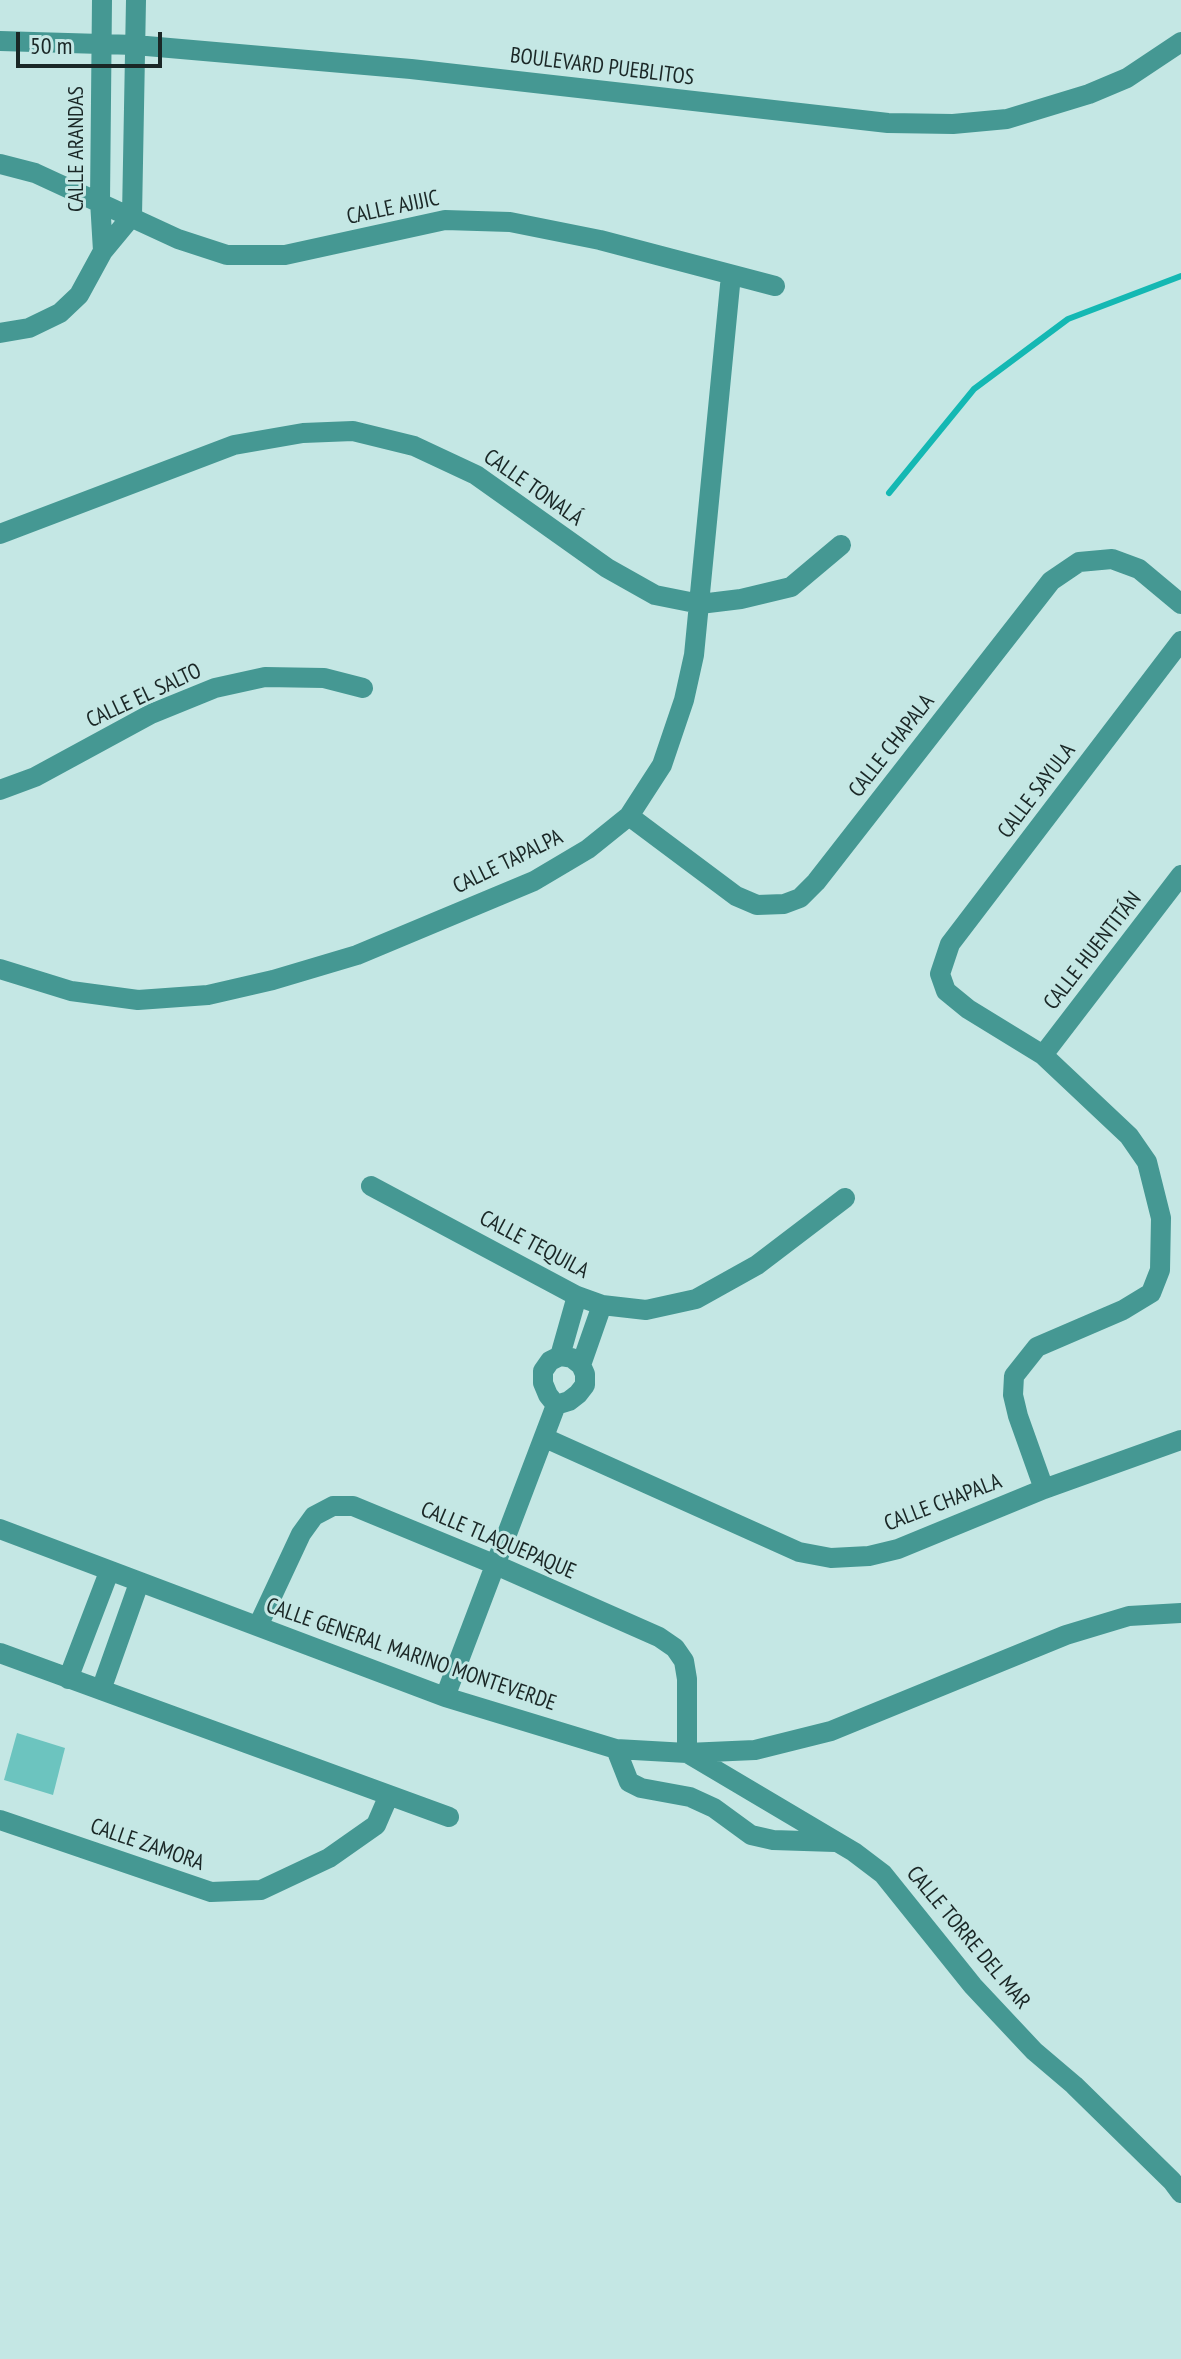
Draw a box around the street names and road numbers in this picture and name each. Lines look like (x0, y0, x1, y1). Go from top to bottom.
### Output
street label: BOULEVARD PUEBLITOS (509, 43, 695, 91)
street label: CALLE ARANDAS (64, 86, 90, 212)
street label: CALLE AJIJIC (344, 185, 442, 231)
street label: CALLE TONALÁ (478, 444, 588, 532)
street label: CALLE EL SALTO (83, 658, 205, 734)
street label: CALLE CHAPALA (844, 689, 940, 803)
street label: CALLE SAYULA (993, 738, 1081, 844)
street label: CALLE TAPALPA (449, 824, 567, 900)
street label: CALLE HUENTITÁN (1039, 887, 1147, 1015)
street label: CALLE TEQUILA (475, 1205, 593, 1285)
street label: CALLE CHAPALA (881, 1469, 1005, 1537)
street label: CALLE TLAQUEPAQUE (416, 1496, 580, 1586)
street label: CALLE GENERAL MARINO MONTEVERDE (262, 1593, 560, 1717)
street label: CALLE ZAMORA (87, 1813, 207, 1877)
street label: CALLE TORRE DEL MAR (901, 1861, 1035, 2015)

